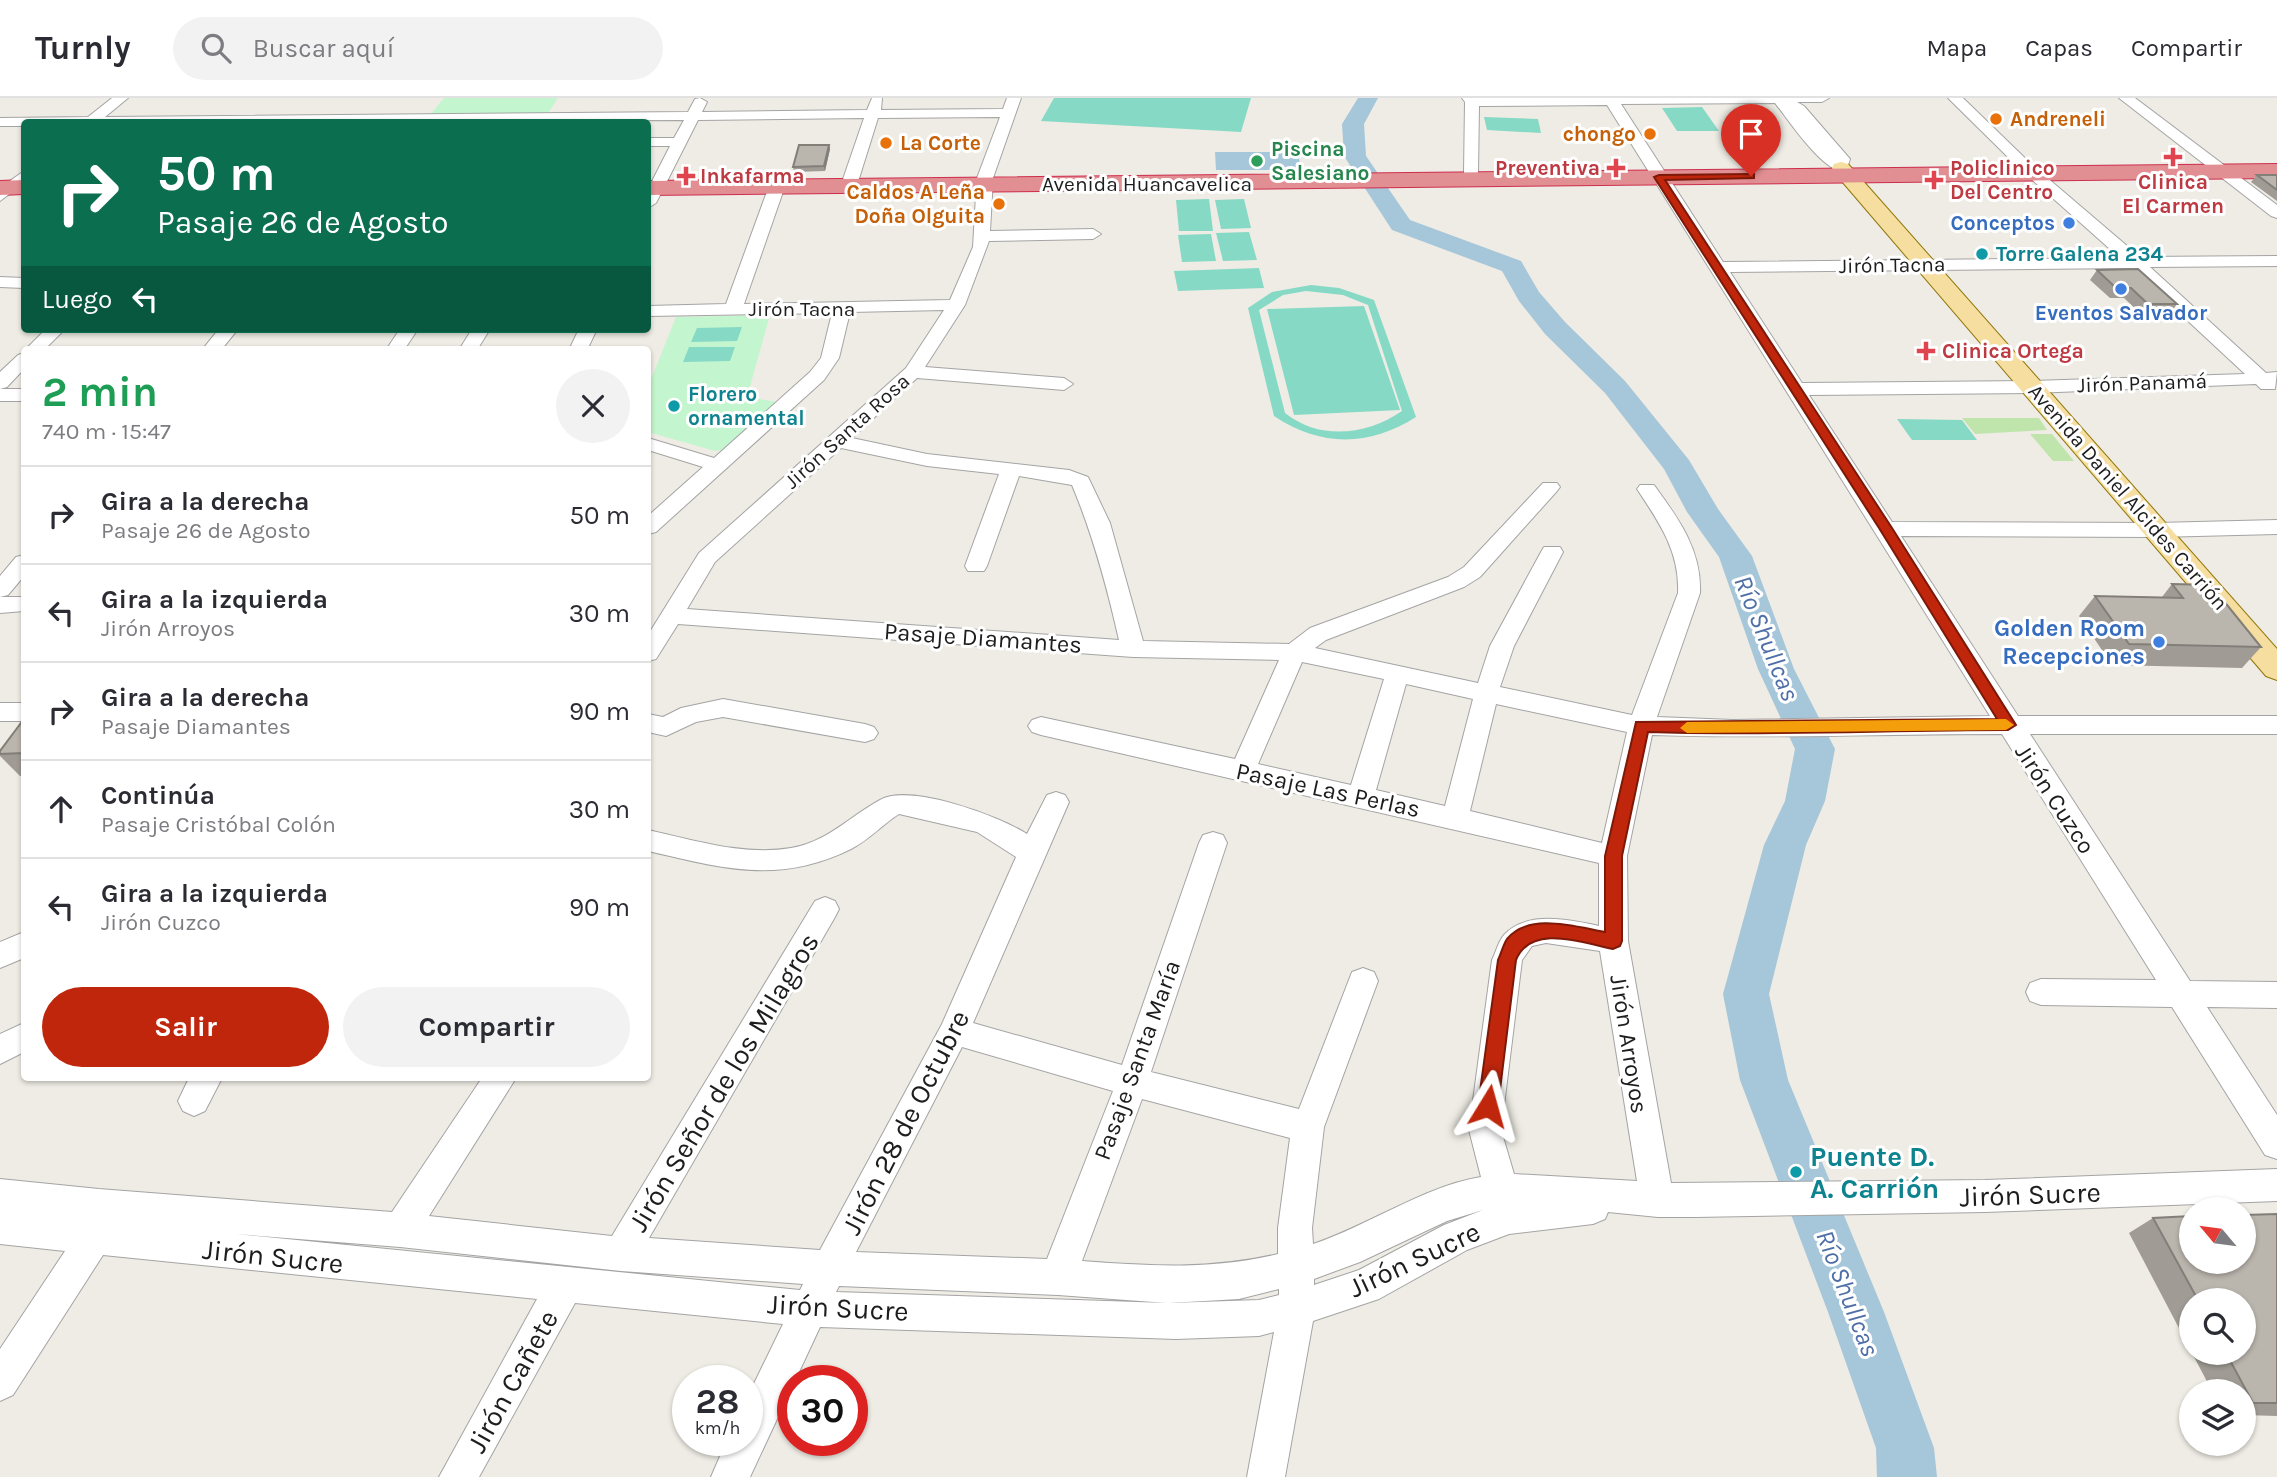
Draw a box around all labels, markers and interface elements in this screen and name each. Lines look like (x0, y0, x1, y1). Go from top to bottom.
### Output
search box (173, 17, 663, 80)
text: Turnly (35, 29, 131, 67)
icon: search (197, 29, 235, 67)
text: Buscar aquí (253, 33, 395, 64)
text: Mapa (1926, 34, 1987, 62)
text: Capas (2025, 34, 2093, 62)
text: Compartir (2131, 34, 2242, 62)
pin (1721, 104, 1781, 176)
place label: Andreneli (2010, 107, 2106, 131)
marker: Andreneli (1988, 111, 2004, 127)
icon: arrive (1732, 115, 1770, 153)
place label: chongo (1563, 122, 1636, 146)
marker: chongo (1642, 126, 1658, 142)
place label: La Corte (900, 131, 981, 155)
marker: La Corte (878, 135, 894, 151)
place label: Piscina Salesiano (1271, 137, 1369, 185)
text: 50 m (157, 145, 275, 202)
icon: right (42, 147, 133, 238)
marker: Clinica El Carmen (2163, 147, 2183, 167)
marker: Piscina Salesiano (1249, 153, 1265, 169)
place label: Preventiva (1495, 156, 1600, 180)
place label: Policlinico Del Centro (1950, 156, 2055, 204)
marker: Preventiva (1606, 158, 1626, 178)
place label: Inkafarma (700, 164, 805, 188)
marker: Inkafarma (678, 168, 694, 184)
marker: Policlinico Del Centro (1924, 170, 1944, 190)
place label: Clinica El Carmen (2122, 170, 2224, 218)
street label: Avenida Huancavelica (1042, 172, 1252, 196)
place label: Caldos A Leña Doña Olguita (847, 180, 985, 228)
marker: Caldos A Leña Doña Olguita (991, 196, 1007, 212)
text: Pasaje 26 de Agosto (157, 204, 449, 241)
place label: Conceptos (1950, 211, 2055, 235)
marker: Conceptos (2061, 215, 2077, 231)
place label: Torre Galena 234 (1996, 242, 2164, 266)
marker: Torre Galena 234 (1974, 246, 1990, 262)
street label: Jirón Tacna (1838, 252, 1946, 278)
icon: left (126, 280, 164, 318)
marker: Eventos Salvador (2113, 281, 2129, 297)
text: Luego (42, 284, 112, 315)
street label: Jirón Tacna (749, 297, 855, 321)
place label: Eventos Salvador (2035, 301, 2208, 325)
place label: Clinica Ortega (1942, 339, 2084, 363)
marker: Clinica Ortega (1916, 341, 1936, 361)
text: 2 min (42, 367, 158, 417)
button: close (556, 369, 630, 443)
street label: Jirón Santa Rosa (780, 369, 914, 493)
street label: Jirón Panamá (2077, 369, 2207, 397)
street label: Avenida Daniel Alcides Carrión (2023, 379, 2233, 615)
place label: Florero ornamental (688, 382, 805, 430)
marker: Florero ornamental (666, 398, 682, 414)
text: 740 m · 15:47 (42, 418, 171, 445)
text: Gira a la derecha (101, 486, 310, 517)
icon: right (42, 496, 80, 534)
text: 50 m (569, 500, 630, 531)
text: Pasaje 26 de Agosto (101, 517, 311, 544)
water label: Río Shullcas (1727, 571, 1806, 706)
text: Gira a la izquierda (101, 584, 328, 615)
icon: left (42, 594, 80, 632)
text: 30 m (569, 598, 630, 629)
place label: Golden Room Recepciones (1994, 614, 2145, 670)
text: Jirón Arroyos (101, 615, 235, 642)
street label: Pasaje Diamantes (883, 617, 1083, 659)
marker: Golden Room Recepciones (2151, 634, 2167, 650)
text: Gira a la derecha (101, 682, 310, 713)
icon: right (42, 692, 80, 730)
text: 90 m (569, 696, 630, 727)
text: Pasaje Diamantes (101, 713, 291, 740)
street label: Jirón Cuzco (2009, 739, 2101, 859)
street label: Pasaje Las Perlas (1233, 757, 1423, 823)
text: Continúa (101, 780, 215, 811)
icon: ahead (42, 790, 80, 828)
text: 30 m (569, 794, 630, 825)
text: Pasaje Cristóbal Colón (101, 811, 336, 838)
text: Gira a la izquierda (101, 878, 328, 909)
icon: left (42, 888, 80, 926)
text: 90 m (569, 892, 630, 923)
text: Jirón Cuzco (101, 909, 221, 936)
street label: Jirón Señor de los Milagros (621, 927, 826, 1237)
street label: Pasaje Santa María (1088, 956, 1186, 1164)
street label: Jirón Arroyos (1604, 973, 1654, 1115)
button: Salir (42, 987, 329, 1067)
button: Compartir (343, 987, 630, 1067)
street label: Jirón 28 de Octubre (835, 1005, 976, 1240)
position arrow (1451, 1069, 1525, 1143)
place label: Puente D. A. Carrión (1810, 1140, 1939, 1205)
marker: Puente D. A. Carrión (1788, 1164, 1804, 1180)
street label: Jirón Sucre (1959, 1176, 2101, 1213)
north arrow (2179, 1197, 2256, 1274)
map controls (2179, 1197, 2256, 1456)
street label: Jirón Sucre (1343, 1215, 1485, 1304)
water label: Río Shullcas (1809, 1226, 1886, 1361)
street label: Jirón Sucre (201, 1233, 345, 1280)
street label: Jirón Sucre (766, 1287, 909, 1328)
button: search (2179, 1288, 2256, 1365)
street label: Jirón Cañete (460, 1304, 565, 1458)
speed limit sign: 30 (777, 1365, 868, 1456)
button: layers (2179, 1379, 2256, 1456)
text: 28 (696, 1381, 739, 1422)
text: km/h (695, 1417, 740, 1439)

